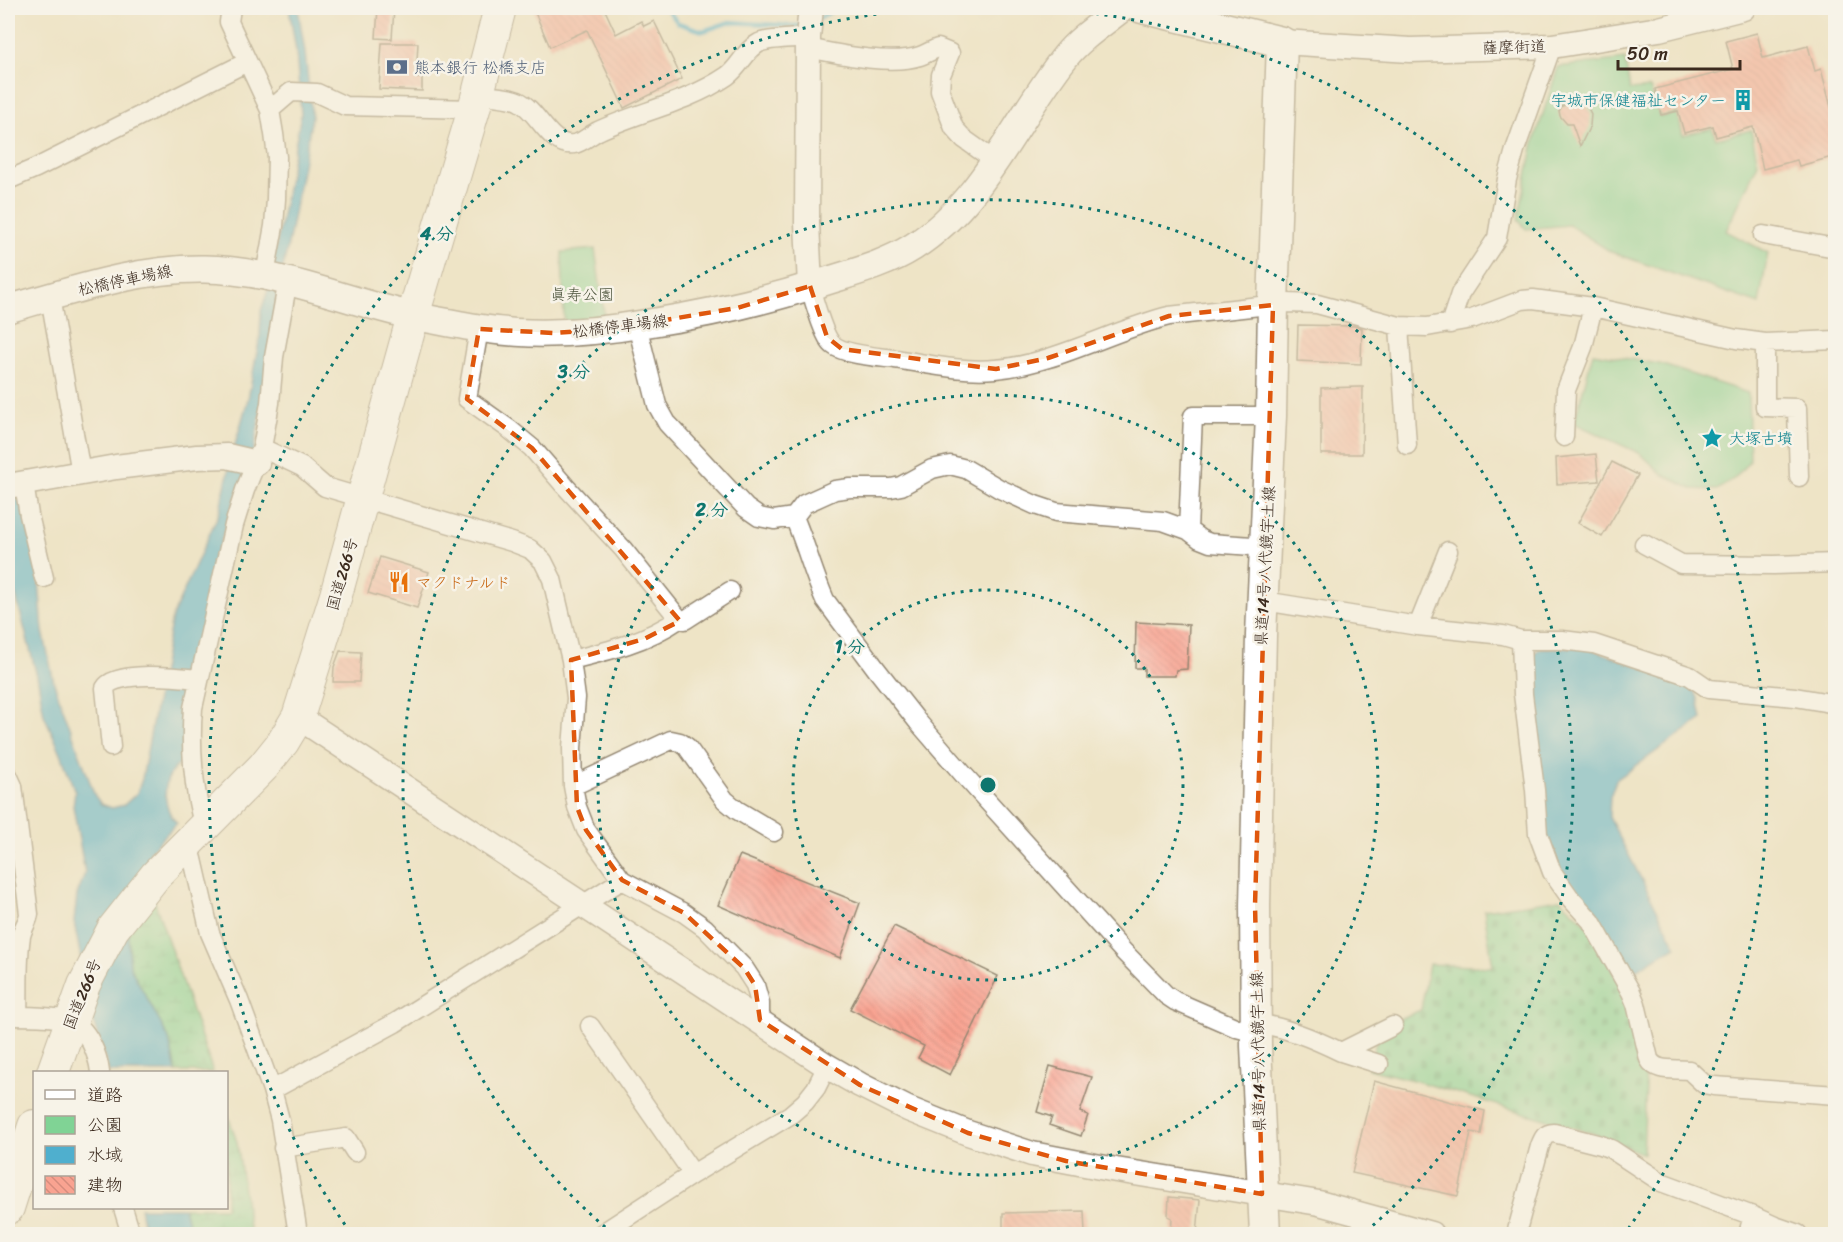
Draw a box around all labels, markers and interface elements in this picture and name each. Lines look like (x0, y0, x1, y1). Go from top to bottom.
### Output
street label: 薩摩街道 (1482, 31, 1546, 63)
scale bar (1618, 33, 1740, 71)
text: 50 m (1627, 38, 1668, 70)
place label: 熊本銀行 松橋支店 (414, 53, 546, 82)
bank icon: 熊本銀行 松橋支店 (385, 55, 409, 79)
place label: 宇城市保健福祉センター (1551, 86, 1726, 115)
building icon: 宇城市保健福祉センター (1731, 88, 1755, 112)
text: 4 分 (419, 218, 454, 250)
street label: 松橋停車場線 (75, 256, 175, 304)
park label: 眞寿公園 (550, 280, 614, 309)
street label: 松橋停車場線 (571, 306, 669, 346)
text: 3 分 (557, 356, 590, 388)
place label: 大塚古墳 (1729, 424, 1793, 453)
place icon: 大塚古墳 (1700, 426, 1724, 450)
street label: 県道14号八代鏡宇土線 (1246, 485, 1284, 647)
text: 2 分 (694, 494, 729, 526)
street label: 国道266号 (318, 534, 366, 614)
place label: マクドナルド (416, 568, 511, 597)
restaurant icon: マクドナルド (387, 570, 411, 594)
text: 1 分 (835, 631, 865, 663)
centre of rings (978, 775, 998, 795)
street label: 国道266号 (54, 954, 110, 1034)
street label: 県道14号八代鏡宇土線 (1242, 971, 1274, 1133)
legend (33, 1071, 228, 1209)
text: 道路 (87, 1079, 123, 1111)
text: 公園 (87, 1109, 123, 1141)
text: 水域 (87, 1139, 123, 1171)
text: 建物 (87, 1169, 123, 1201)

